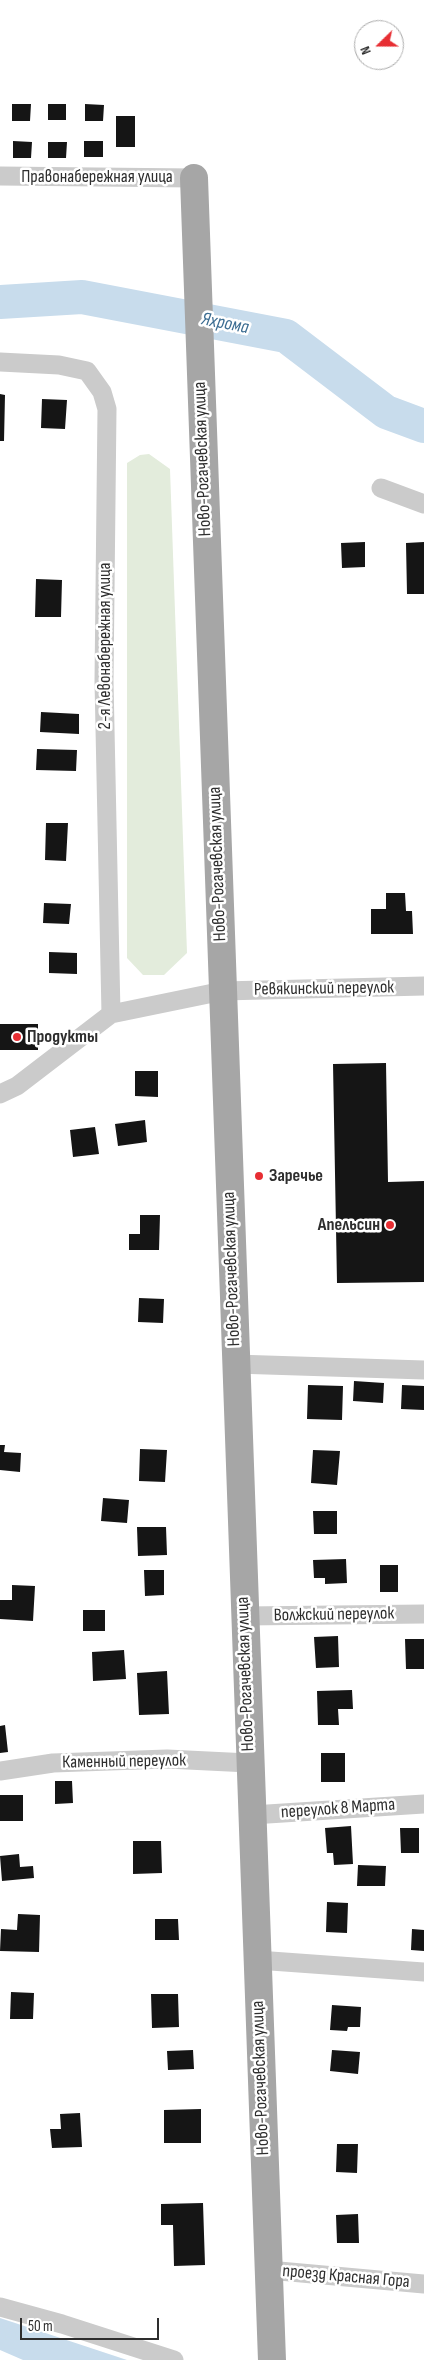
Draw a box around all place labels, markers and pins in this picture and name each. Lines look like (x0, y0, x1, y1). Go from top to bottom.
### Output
place label: Продукты (27, 1026, 98, 1048)
marker: Продукты (11, 1031, 23, 1043)
place label: Заречье (269, 1165, 323, 1187)
marker: Заречье (253, 1170, 265, 1182)
place label: Апельсин (318, 1214, 380, 1236)
marker: Апельсин (384, 1219, 396, 1231)

